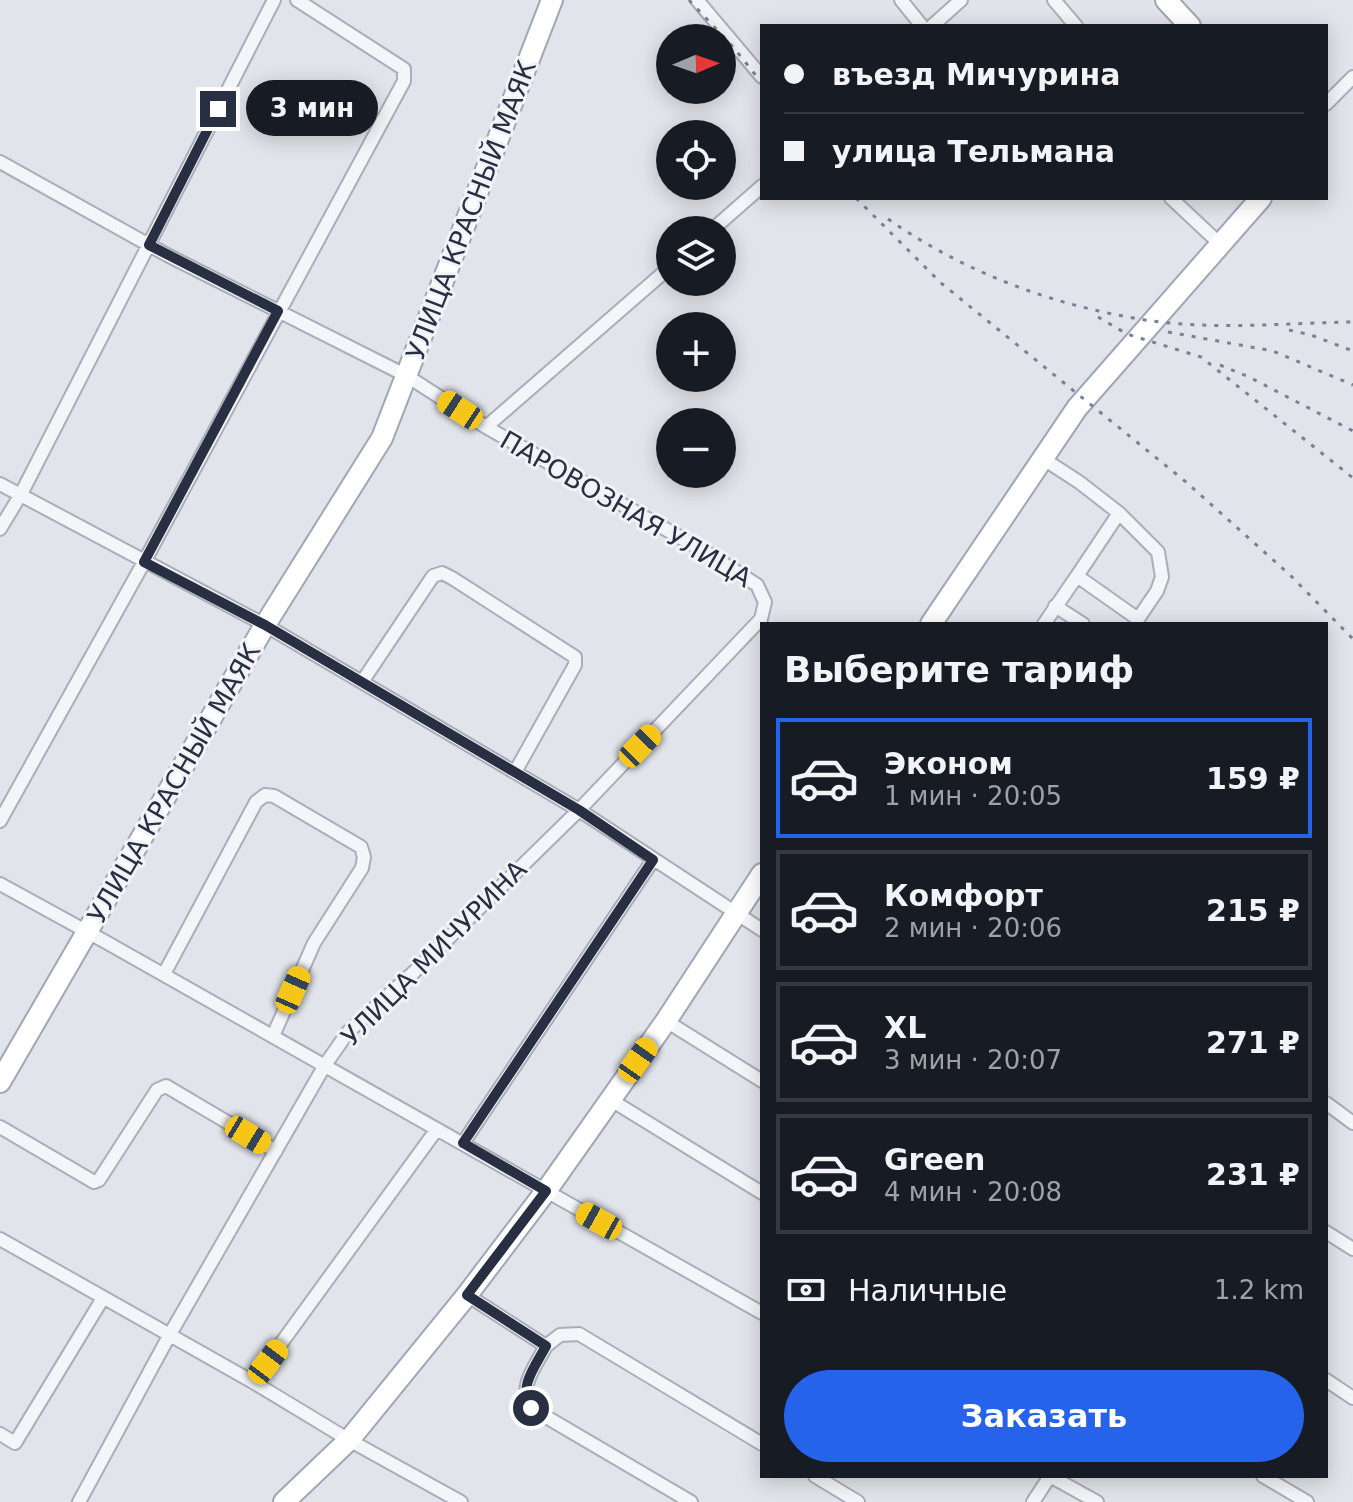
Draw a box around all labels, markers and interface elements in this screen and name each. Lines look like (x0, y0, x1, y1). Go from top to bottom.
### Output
north arrow (656, 24, 736, 104)
map controls (656, 24, 736, 488)
street label: УЛИЦА КРАСНЫЙ МАЯК (399, 56, 542, 364)
text: въезд Мичурина (832, 57, 1120, 92)
callout: 3 мин (246, 81, 378, 137)
route end (200, 91, 236, 127)
text: 3 мин (270, 93, 354, 123)
button: locate (656, 120, 736, 200)
text: улица Тельмана (832, 134, 1115, 169)
button: layers (656, 216, 736, 296)
button: + (656, 312, 736, 392)
car (433, 387, 487, 433)
button: − (656, 408, 736, 488)
street label: ПАРОВОЗНАЯ УЛИЦА (495, 425, 757, 593)
street label: УЛИЦА КРАСНЫЙ МАЯК (81, 637, 267, 928)
text: Выберите тариф (784, 649, 1134, 690)
car (615, 720, 665, 772)
icon: car (788, 742, 860, 814)
text: Эконом (884, 746, 1013, 781)
text: 159 ₽ (1206, 761, 1300, 796)
text: 1 мин · 20:05 (884, 781, 1062, 811)
street label: УЛИЦА МИЧУРИНА (335, 854, 533, 1052)
icon: car (788, 874, 860, 946)
text: Комфорт (884, 878, 1043, 913)
text: 215 ₽ (1206, 893, 1300, 928)
text: 2 мин · 20:06 (884, 913, 1062, 943)
car (272, 963, 314, 1017)
icon: car (788, 1006, 860, 1078)
text: XL (884, 1010, 926, 1045)
text: 271 ₽ (1206, 1025, 1300, 1060)
car (614, 1033, 662, 1087)
text: 3 мин · 20:07 (884, 1045, 1062, 1075)
car (221, 1112, 275, 1158)
icon: car (788, 1138, 860, 1210)
text: Green (884, 1142, 985, 1177)
text: 231 ₽ (1206, 1157, 1300, 1192)
text: 4 мин · 20:08 (884, 1177, 1062, 1207)
car (572, 1199, 626, 1243)
icon: cash (784, 1268, 828, 1312)
text: Наличные (848, 1273, 1007, 1308)
text: 1.2 km (1214, 1275, 1304, 1305)
car (244, 1336, 292, 1388)
button: Заказать (784, 1370, 1304, 1462)
route start (513, 1390, 549, 1426)

